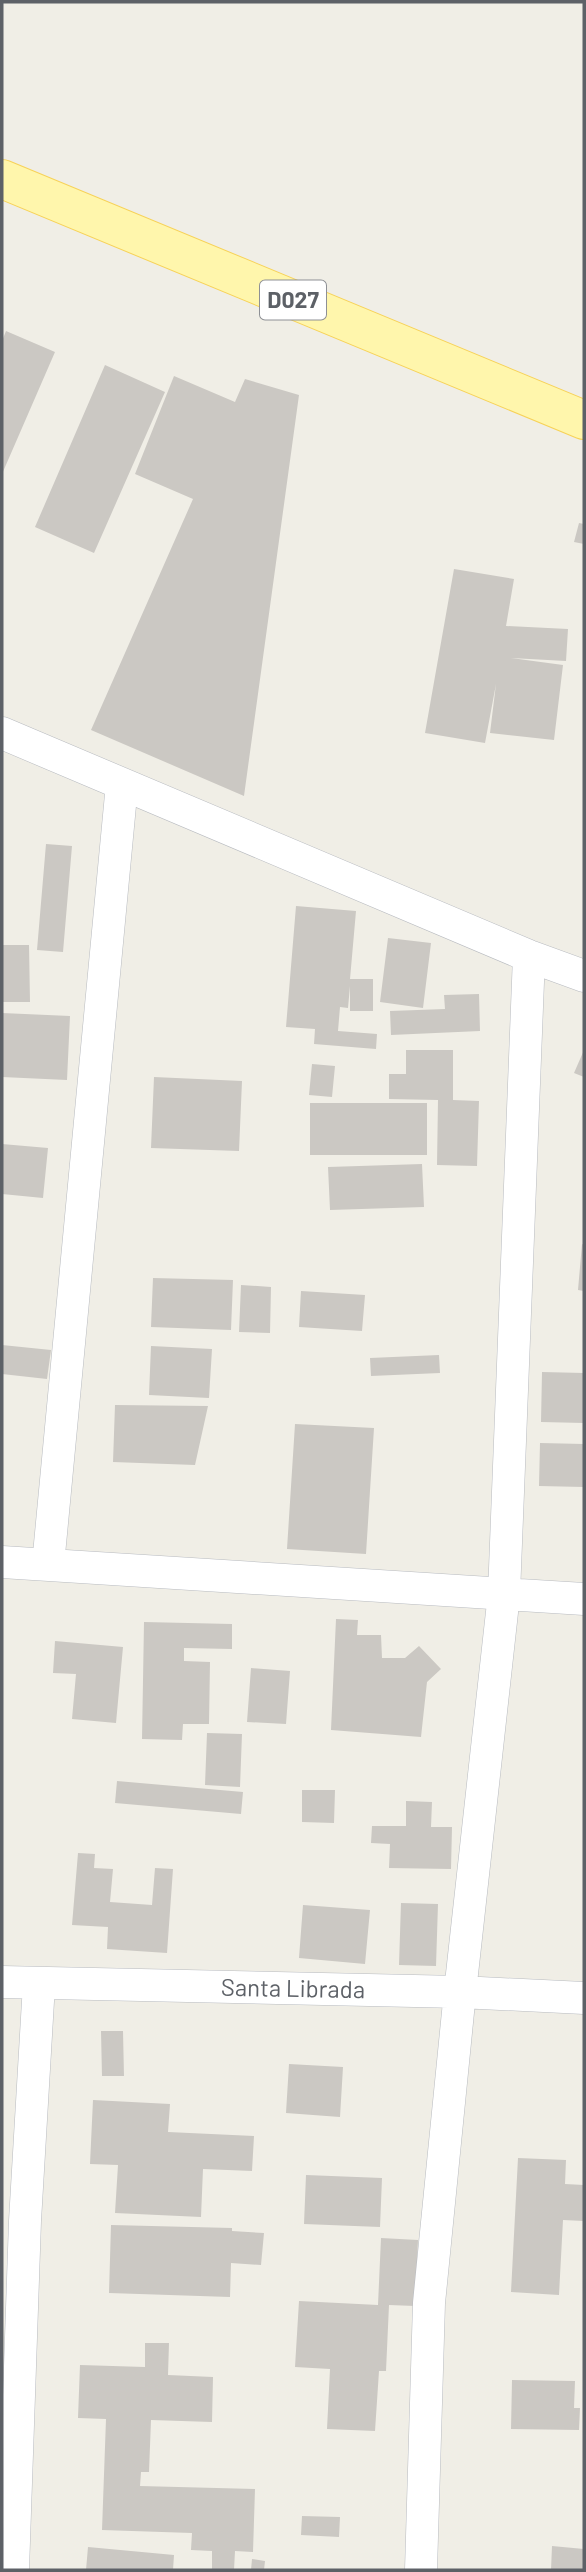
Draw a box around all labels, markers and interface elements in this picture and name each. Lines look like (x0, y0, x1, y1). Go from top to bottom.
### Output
road number: D027 (260, 280, 326, 320)
street label: Santa Librada (221, 1972, 365, 2003)

